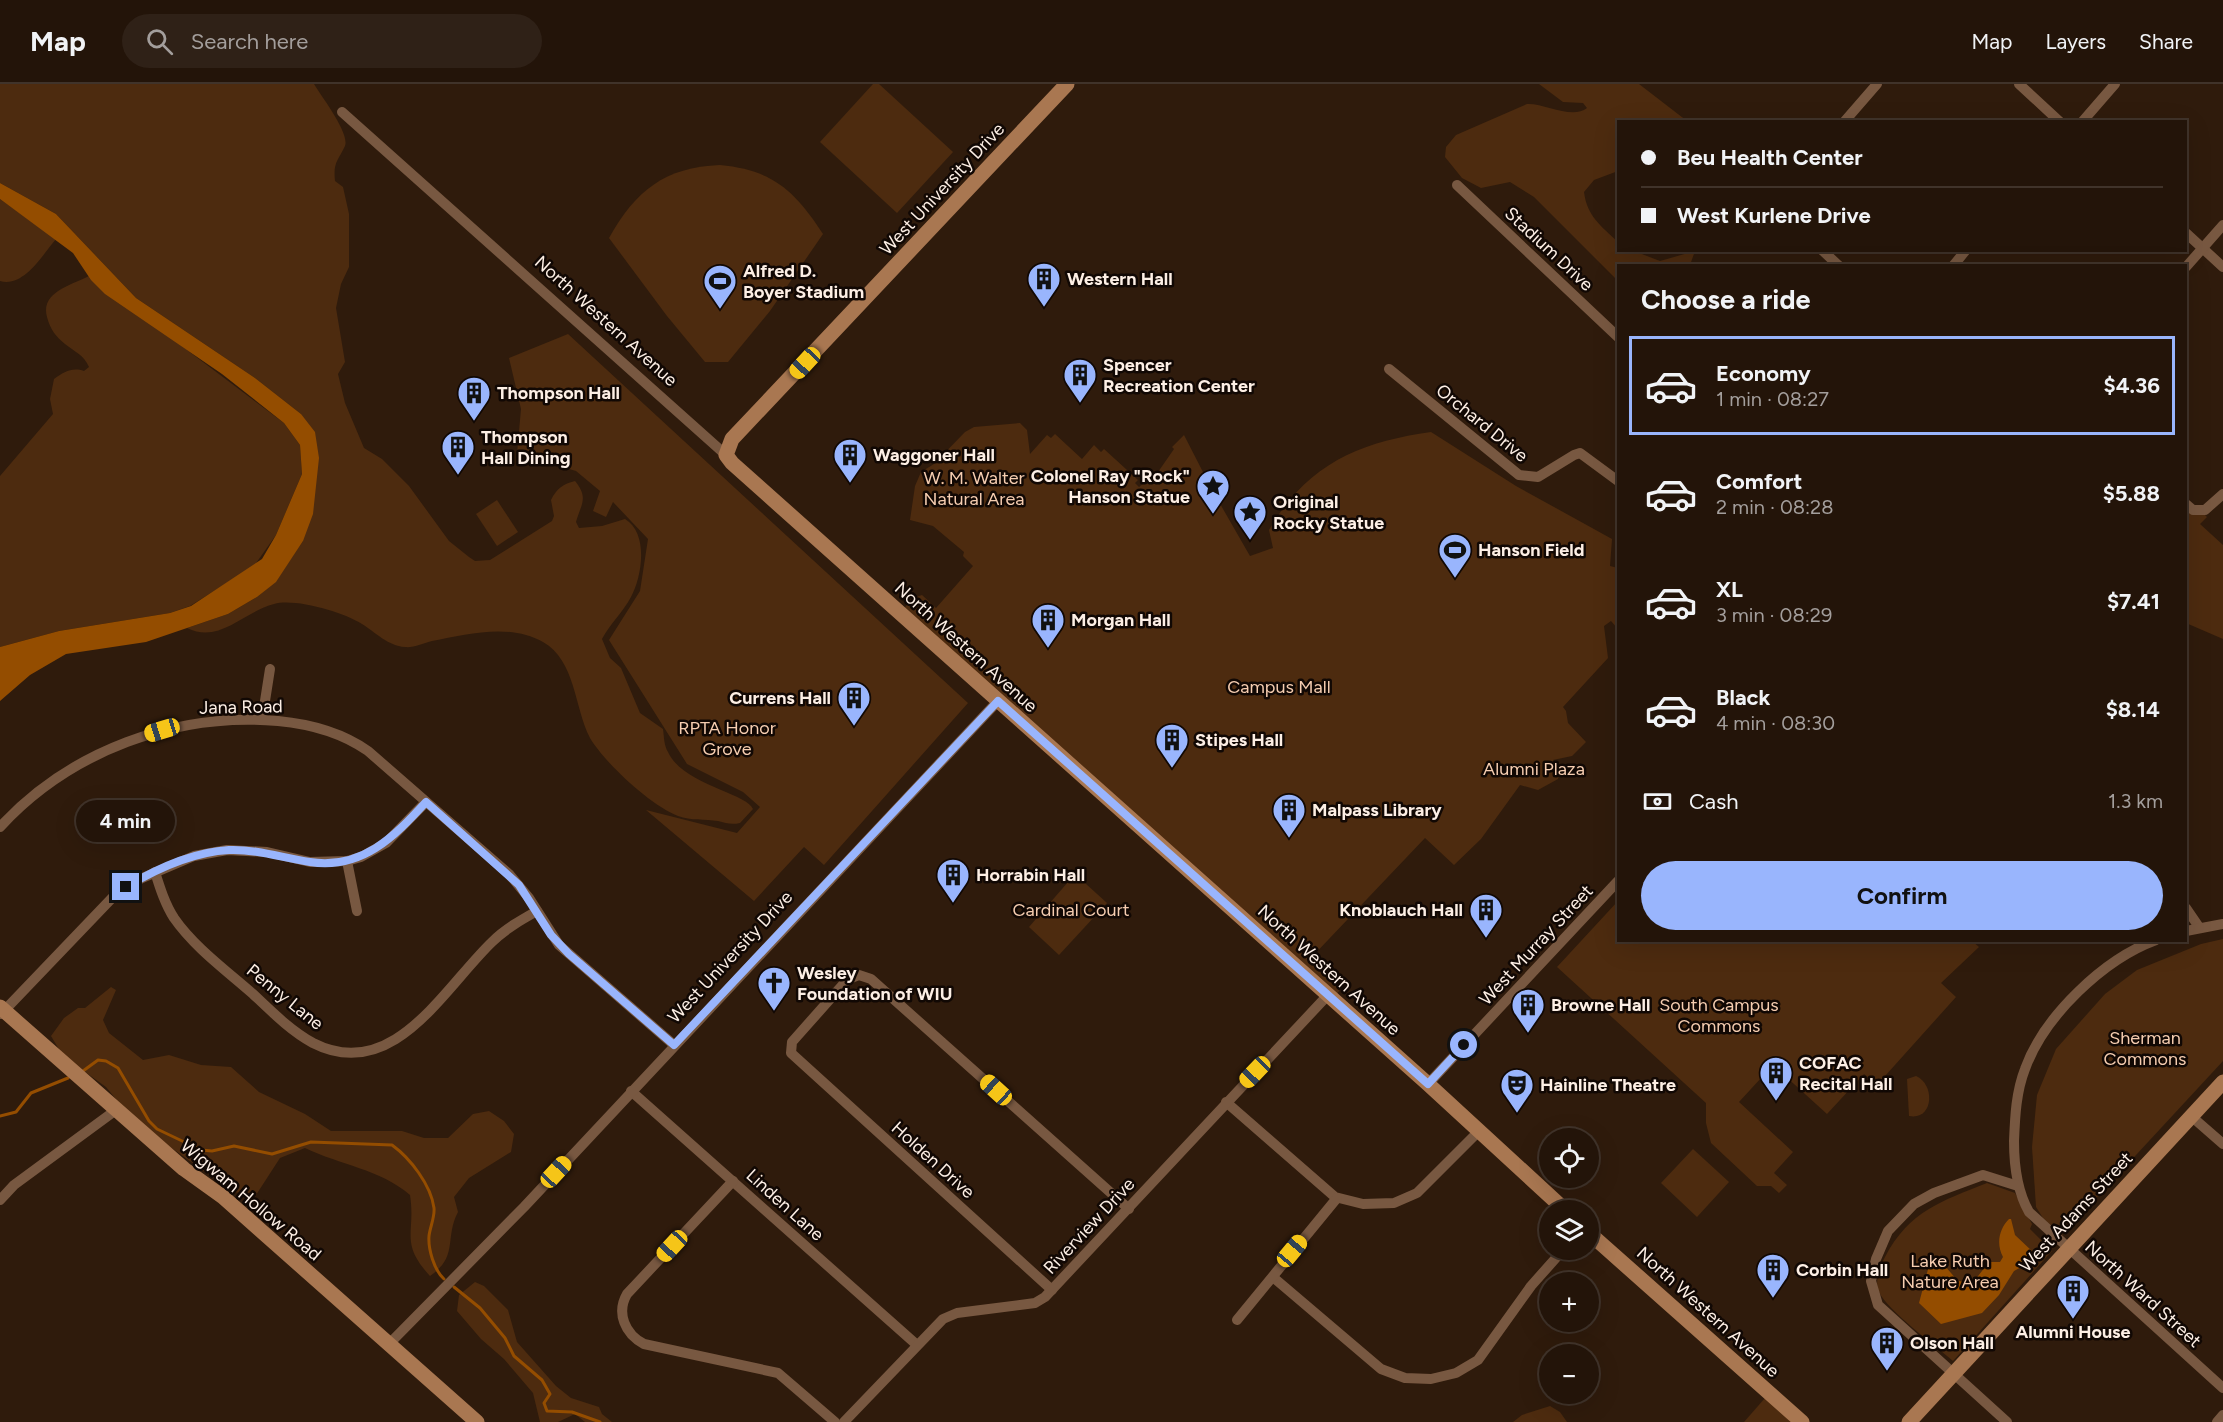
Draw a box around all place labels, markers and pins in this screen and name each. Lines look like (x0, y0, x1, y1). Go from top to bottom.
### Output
place label: Alfred D. Boyer Stadium (743, 260, 864, 303)
building icon: Western Hall (1026, 261, 1062, 308)
sports icon: Alfred D. Boyer Stadium (702, 263, 738, 310)
place label: Western Hall (1067, 268, 1173, 290)
place label: Spencer Recreation Center (1103, 354, 1255, 397)
building icon: Spencer Recreation Center (1062, 357, 1098, 404)
building icon: Thompson Hall (456, 375, 492, 422)
place label: Thompson Hall (497, 382, 620, 404)
place label: Thompson Hall Dining (481, 426, 571, 469)
building icon: Thompson Hall Dining (440, 429, 476, 476)
building icon: Waggoner Hall (832, 437, 868, 484)
place label: Waggoner Hall (873, 444, 995, 466)
place label: Colonel Ray "Rock" Hanson Statue (1031, 465, 1190, 508)
place icon: Colonel Ray "Rock" Hanson Statue (1195, 468, 1231, 515)
place label: Original Rocky Statue (1273, 491, 1384, 534)
place icon: Original Rocky Statue (1232, 494, 1268, 541)
sports icon: Hanson Field (1437, 532, 1473, 579)
place label: Hanson Field (1478, 539, 1584, 561)
building icon: Morgan Hall (1030, 602, 1066, 649)
place label: Morgan Hall (1071, 609, 1171, 631)
building icon: Currens Hall (836, 680, 872, 727)
place label: Currens Hall (729, 687, 831, 709)
building icon: Stipes Hall (1154, 722, 1190, 769)
place label: Stipes Hall (1195, 729, 1283, 751)
building icon: Malpass Library (1271, 792, 1307, 839)
place label: Malpass Library (1312, 799, 1442, 821)
building icon: Horrabin Hall (935, 857, 971, 904)
place label: Horrabin Hall (976, 864, 1085, 886)
building icon: Knoblauch Hall (1468, 892, 1504, 939)
place label: Knoblauch Hall (1339, 899, 1463, 921)
place label: Wesley Foundation of WIU (797, 962, 952, 1005)
church icon: Wesley Foundation of WIU (756, 965, 792, 1012)
building icon: Browne Hall (1510, 987, 1546, 1034)
place label: Browne Hall (1551, 994, 1650, 1016)
place label: COFAC Recital Hall (1799, 1052, 1892, 1095)
building icon: COFAC Recital Hall (1758, 1055, 1794, 1102)
theatre icon: Hainline Theatre (1499, 1067, 1535, 1114)
place label: Hainline Theatre (1540, 1074, 1676, 1096)
building icon: Corbin Hall (1755, 1252, 1791, 1299)
place label: Corbin Hall (1796, 1259, 1888, 1281)
building icon: Alumni House (2055, 1273, 2091, 1320)
place label: Alumni House (2016, 1321, 2131, 1343)
building icon: Olson Hall (1869, 1325, 1905, 1372)
place label: Olson Hall (1910, 1332, 1994, 1354)

